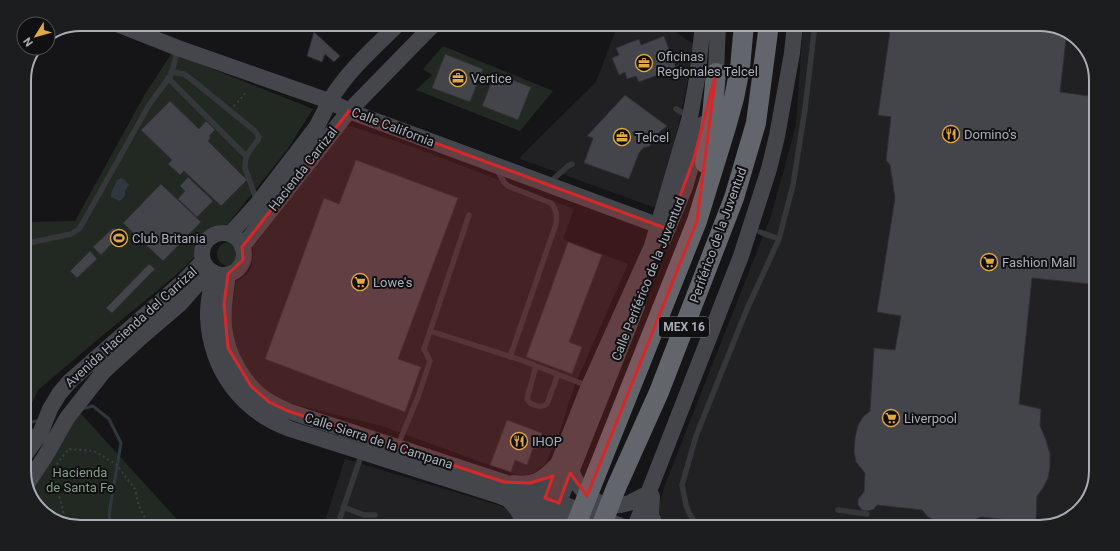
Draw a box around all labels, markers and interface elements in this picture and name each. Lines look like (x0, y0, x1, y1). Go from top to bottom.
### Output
north arrow (16, 16, 56, 56)
text: N (21, 35, 36, 49)
place label: Oficinas Regionales Telcel (657, 49, 758, 79)
office icon: Oficinas Regionales Telcel (634, 53, 654, 73)
office icon: Vertice (448, 68, 468, 88)
place label: Vertice (471, 71, 512, 86)
street label: Calle California (349, 104, 437, 150)
street label: Hacienda Carrizal (266, 124, 340, 214)
restaurant icon: Domino's (941, 124, 961, 144)
office icon: Telcel (612, 127, 632, 147)
place label: Domino's (964, 127, 1017, 142)
place label: Telcel (635, 130, 669, 145)
street label: Periférico de la Juventud (686, 165, 750, 305)
street label: Calle Periférico de la Juventud (608, 195, 688, 363)
sports icon: Club Britania (109, 228, 129, 248)
place label: Club Britania (132, 231, 206, 246)
supermarket icon: Fashion Mall (979, 252, 999, 272)
place label: Fashion Mall (1002, 255, 1076, 270)
street label: Avenida Hacienda del Carrizal (62, 264, 200, 390)
supermarket icon: Lowe's (350, 272, 370, 292)
place label: Lowe's (373, 275, 413, 290)
road number: MEX 16 (659, 317, 709, 337)
supermarket icon: Liverpool (881, 408, 901, 428)
street label: Calle Sierra de la Campana (303, 410, 455, 472)
place label: Liverpool (904, 411, 957, 426)
restaurant icon: IHOP (509, 431, 529, 451)
place label: IHOP (532, 434, 562, 449)
park label: Hacienda de Santa Fe (46, 465, 114, 495)

